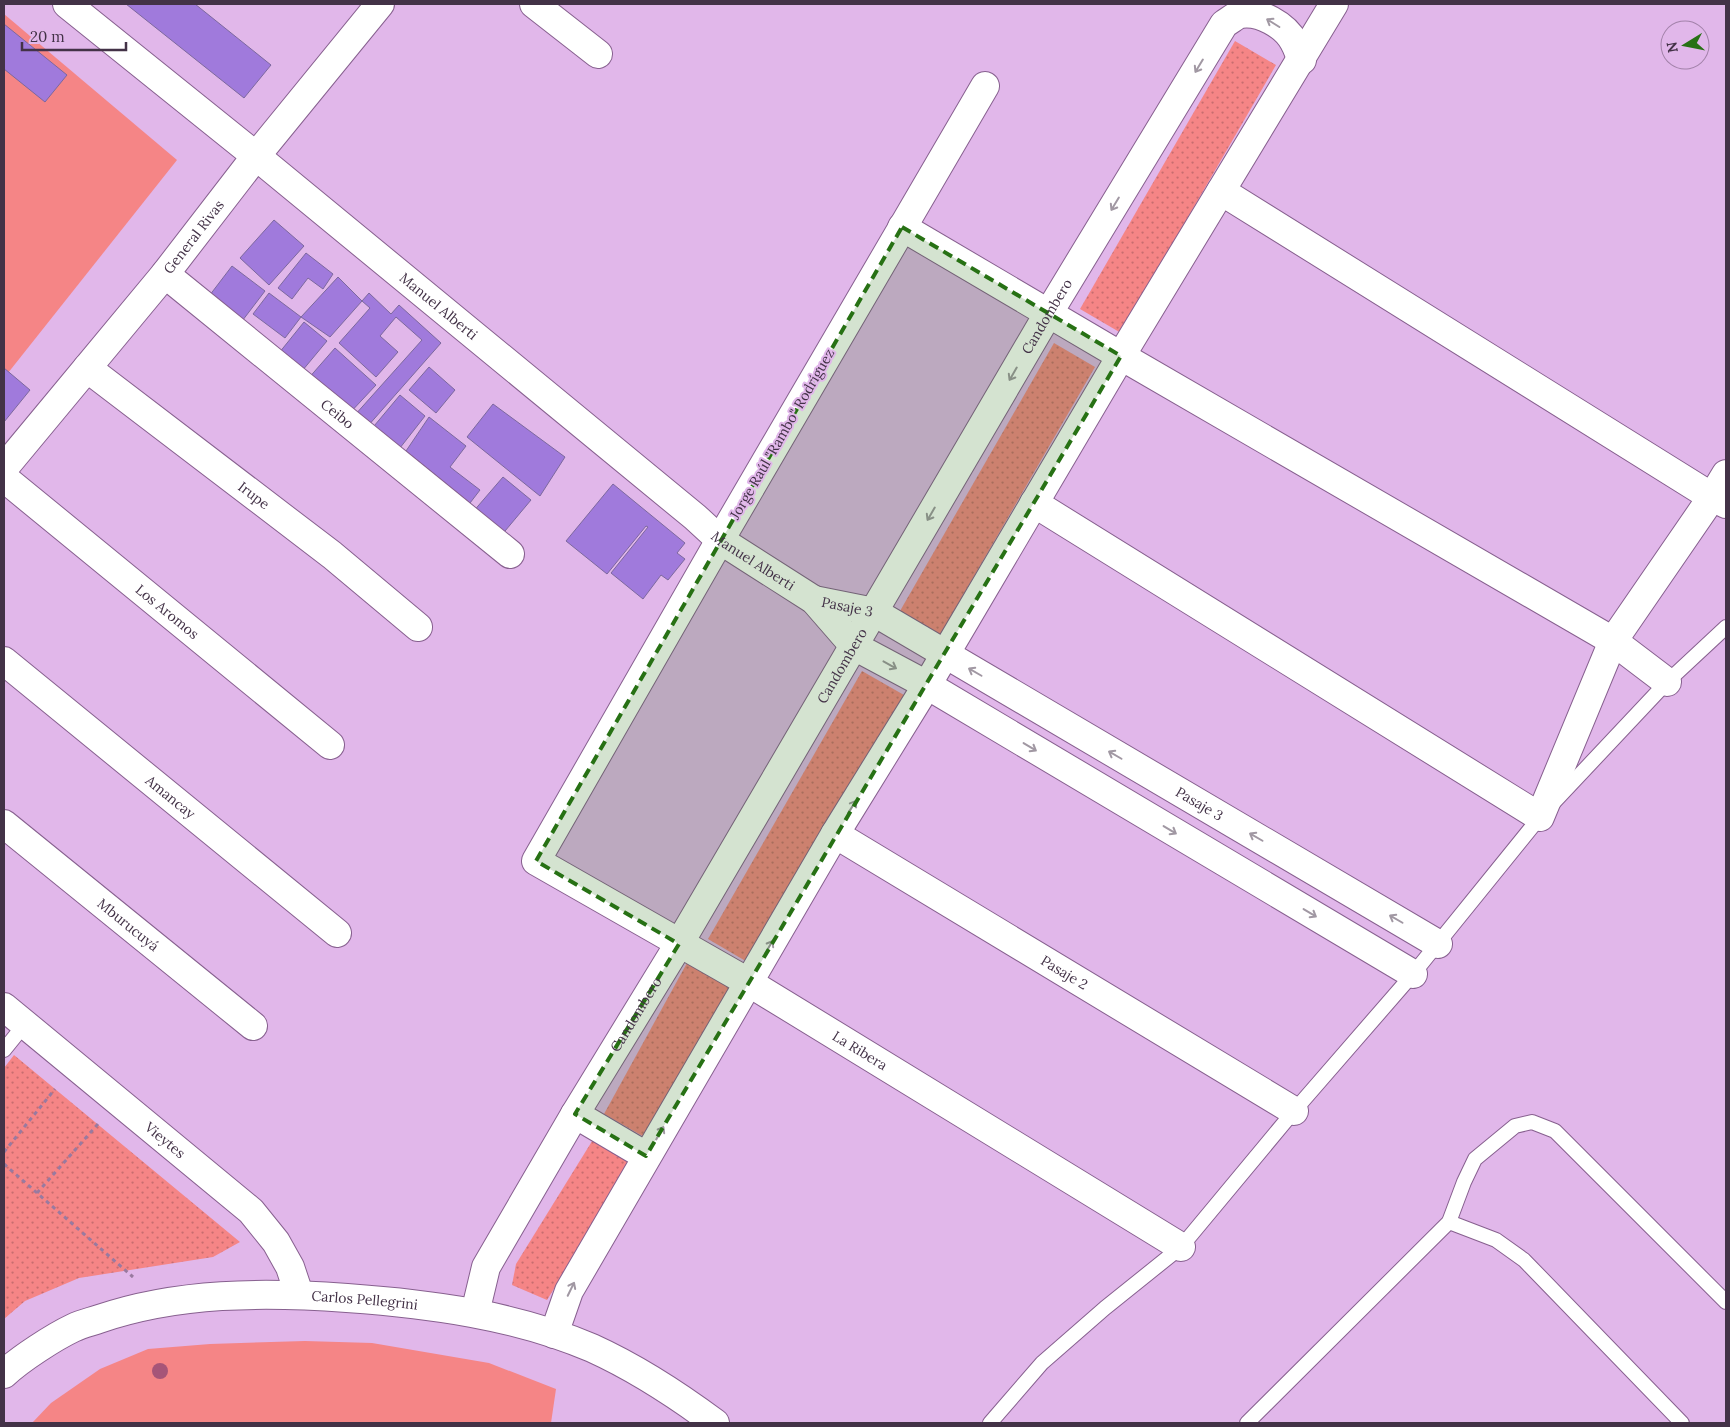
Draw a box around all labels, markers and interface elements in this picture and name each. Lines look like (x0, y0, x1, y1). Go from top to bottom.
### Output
one-way arrow (1266, 17, 1280, 27)
scale bar (22, 20, 126, 52)
north arrow (1660, 20, 1710, 70)
text: 20 m (30, 27, 65, 46)
text: N (1662, 40, 1682, 54)
one-way arrow (1193, 58, 1203, 72)
street label: General Rivas (160, 196, 228, 277)
one-way arrow (1109, 197, 1119, 211)
street label: Manuel Alberti (396, 269, 481, 344)
street label: Candombero (1018, 275, 1076, 357)
street label: Jorge Raúl "Rambo" Rodríguez (725, 345, 838, 523)
one-way arrow (1008, 366, 1018, 380)
street label: Ceibo (317, 395, 358, 433)
street label: Irupe (235, 478, 274, 513)
one-way arrow (926, 507, 936, 521)
street label: Manuel Alberti (707, 527, 798, 594)
street label: Los Aromos (132, 580, 203, 643)
street label: Pasaje 3 (820, 593, 875, 621)
street label: Candombero (813, 625, 871, 707)
one-way arrow (882, 661, 897, 670)
one-way arrow (969, 667, 983, 677)
one-way arrow (1023, 742, 1037, 752)
one-way arrow (1109, 749, 1123, 759)
street label: Amancay (141, 771, 199, 823)
street label: Pasaje 3 (1173, 783, 1227, 825)
one-way arrow (847, 801, 857, 815)
one-way arrow (1163, 825, 1177, 835)
one-way arrow (1249, 832, 1263, 842)
street label: Mburucuyá (94, 894, 163, 955)
one-way arrow (1302, 908, 1316, 918)
one-way arrow (1389, 914, 1403, 924)
one-way arrow (764, 940, 774, 955)
street label: Pasaje 2 (1038, 951, 1091, 994)
street label: Candombero (606, 974, 666, 1055)
street label: La Ribera (829, 1027, 891, 1074)
street label: Vieytes (140, 1117, 189, 1162)
one-way arrow (656, 1126, 666, 1140)
one-way arrow (566, 1281, 576, 1296)
street label: Carlos Pellegrini (311, 1287, 419, 1314)

